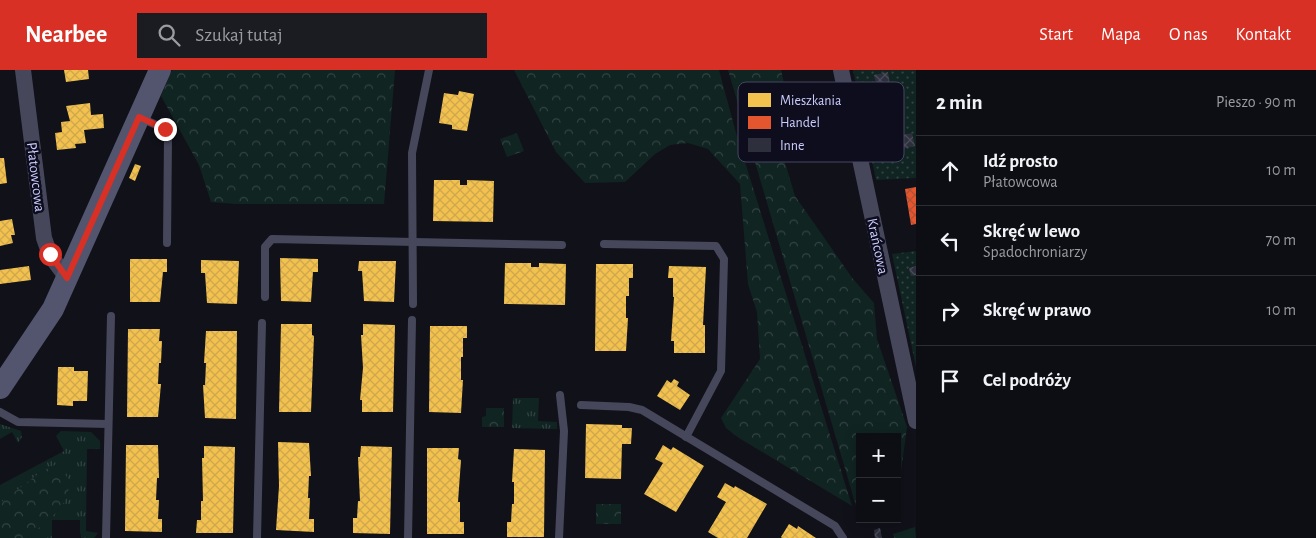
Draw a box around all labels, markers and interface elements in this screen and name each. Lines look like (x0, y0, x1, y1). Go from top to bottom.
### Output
search box (137, 13, 487, 58)
icon: search (155, 21, 183, 49)
text: Nearbee (25, 23, 107, 47)
text: Szukaj tutaj (195, 26, 283, 45)
text: Start (1039, 26, 1073, 44)
text: Mapa (1101, 26, 1141, 44)
text: O nas (1169, 26, 1208, 44)
text: Kontakt (1236, 26, 1291, 44)
legend (738, 82, 904, 162)
text: 2 min (936, 92, 983, 113)
text: Mieszkania (780, 94, 842, 108)
text: Pieszo · 90 m (1216, 94, 1296, 110)
text: Handel (780, 116, 820, 130)
route end (154, 118, 177, 141)
text: Inne (780, 139, 804, 153)
street label: Płatowcowa (24, 141, 47, 213)
text: Idź prosto (983, 152, 1058, 171)
icon: ahead (936, 157, 964, 185)
text: 10 m (1267, 162, 1296, 178)
text: Płatowcowa (983, 174, 1058, 190)
street label: Krańcowa (864, 217, 891, 276)
text: Skręć w lewo (983, 222, 1080, 241)
icon: left (936, 227, 964, 255)
text: 70 m (1265, 232, 1296, 248)
route start (39, 243, 62, 266)
text: Spadochroniarzy (983, 244, 1087, 260)
icon: right (936, 297, 964, 325)
text: Skręć w prawo (983, 301, 1091, 320)
text: 10 m (1267, 302, 1296, 318)
icon: arrive (936, 367, 964, 395)
text: Cel podróży (983, 371, 1071, 390)
map controls (856, 433, 901, 523)
button: + (856, 433, 901, 478)
button: − (856, 478, 901, 523)

